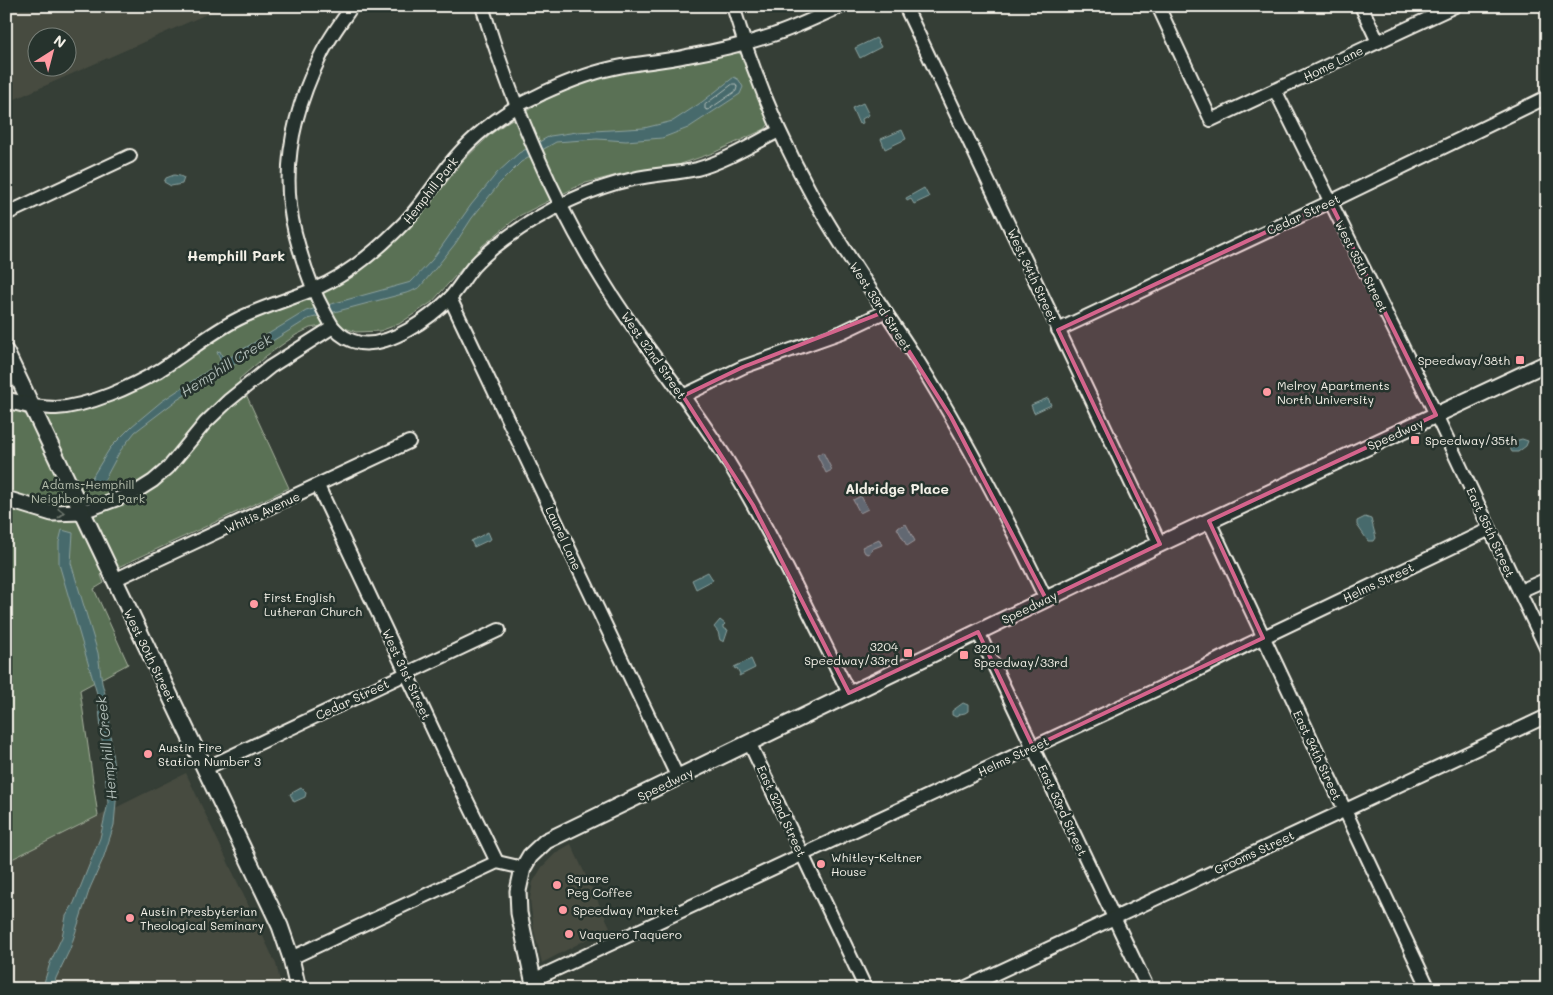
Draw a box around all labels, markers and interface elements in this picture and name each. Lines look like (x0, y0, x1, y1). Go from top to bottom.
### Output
north arrow (28, 28, 78, 78)
text: N (50, 30, 70, 52)
street label: Home Lane (1301, 42, 1365, 84)
street label: Hemphill Park (399, 153, 461, 227)
street label: Cedar Street (1264, 190, 1342, 238)
street label: West 35th Street (1332, 217, 1392, 315)
street label: West 34th Street (1004, 226, 1062, 324)
district label: Hemphill Park (187, 246, 285, 265)
street label: West 33rd Street (846, 259, 916, 353)
street label: West 32nd Street (618, 308, 690, 402)
water label: Hemphill Creek (177, 329, 276, 401)
place label: Speedway/38th (1418, 352, 1510, 368)
marker: Speedway/38th (1514, 354, 1526, 366)
place label: Melroy Apartments North University (1277, 377, 1390, 407)
marker: Melroy Apartments North University (1261, 386, 1273, 398)
street label: Speedway (1364, 415, 1426, 453)
place label: Speedway/35th (1425, 432, 1517, 448)
marker: Speedway/35th (1409, 434, 1421, 446)
park label: Adams-Hemphill Neighborhood Park (31, 476, 145, 506)
district label: Aldridge Place (845, 479, 949, 498)
street label: East 35th Street (1463, 484, 1519, 580)
street label: Whitis Avenue (222, 488, 302, 536)
street label: Laurel Lane (542, 504, 586, 572)
one-way arrow (57, 507, 65, 518)
street label: Helms Street (1340, 559, 1416, 605)
street label: Speedway (999, 587, 1059, 627)
place label: First English Lutheran Church (264, 589, 362, 619)
marker: First English Lutheran Church (248, 598, 260, 610)
street label: West 30th Street (121, 606, 179, 704)
street label: West 31st Street (379, 626, 435, 722)
place label: 3204 Speedway/33rd (804, 638, 898, 668)
place label: 3201 Speedway/33rd (974, 640, 1068, 670)
marker: 3204 Speedway/33rd (902, 647, 914, 659)
marker: 3201 Speedway/33rd (958, 649, 970, 661)
street label: Cedar Street (313, 675, 391, 723)
water label: Hemphill Creek (91, 695, 121, 801)
street label: East 34th Street (1290, 707, 1346, 803)
street label: Helms Street (975, 733, 1051, 779)
place label: Austin Fire Station Number 3 (158, 739, 261, 769)
marker: Austin Fire Station Number 3 (142, 748, 154, 760)
street label: East 33rd Street (1035, 762, 1091, 858)
street label: East 32nd Street (754, 763, 810, 859)
street label: Speedway (635, 764, 695, 804)
street label: Grooms Street (1211, 826, 1297, 878)
place label: Whitley-Keltner House (831, 849, 922, 879)
marker: Whitley-Keltner House (815, 858, 827, 870)
place label: Square Peg Coffee (567, 870, 632, 900)
marker: Square Peg Coffee (551, 879, 563, 891)
place label: Speedway Market (573, 902, 679, 918)
place label: Austin Presbyterian Theological Seminary (140, 903, 264, 933)
marker: Speedway Market (557, 904, 569, 916)
marker: Austin Presbyterian Theological Seminary (124, 912, 136, 924)
place label: Vaquero Taquero (579, 926, 682, 942)
marker: Vaquero Taquero (563, 928, 575, 940)

